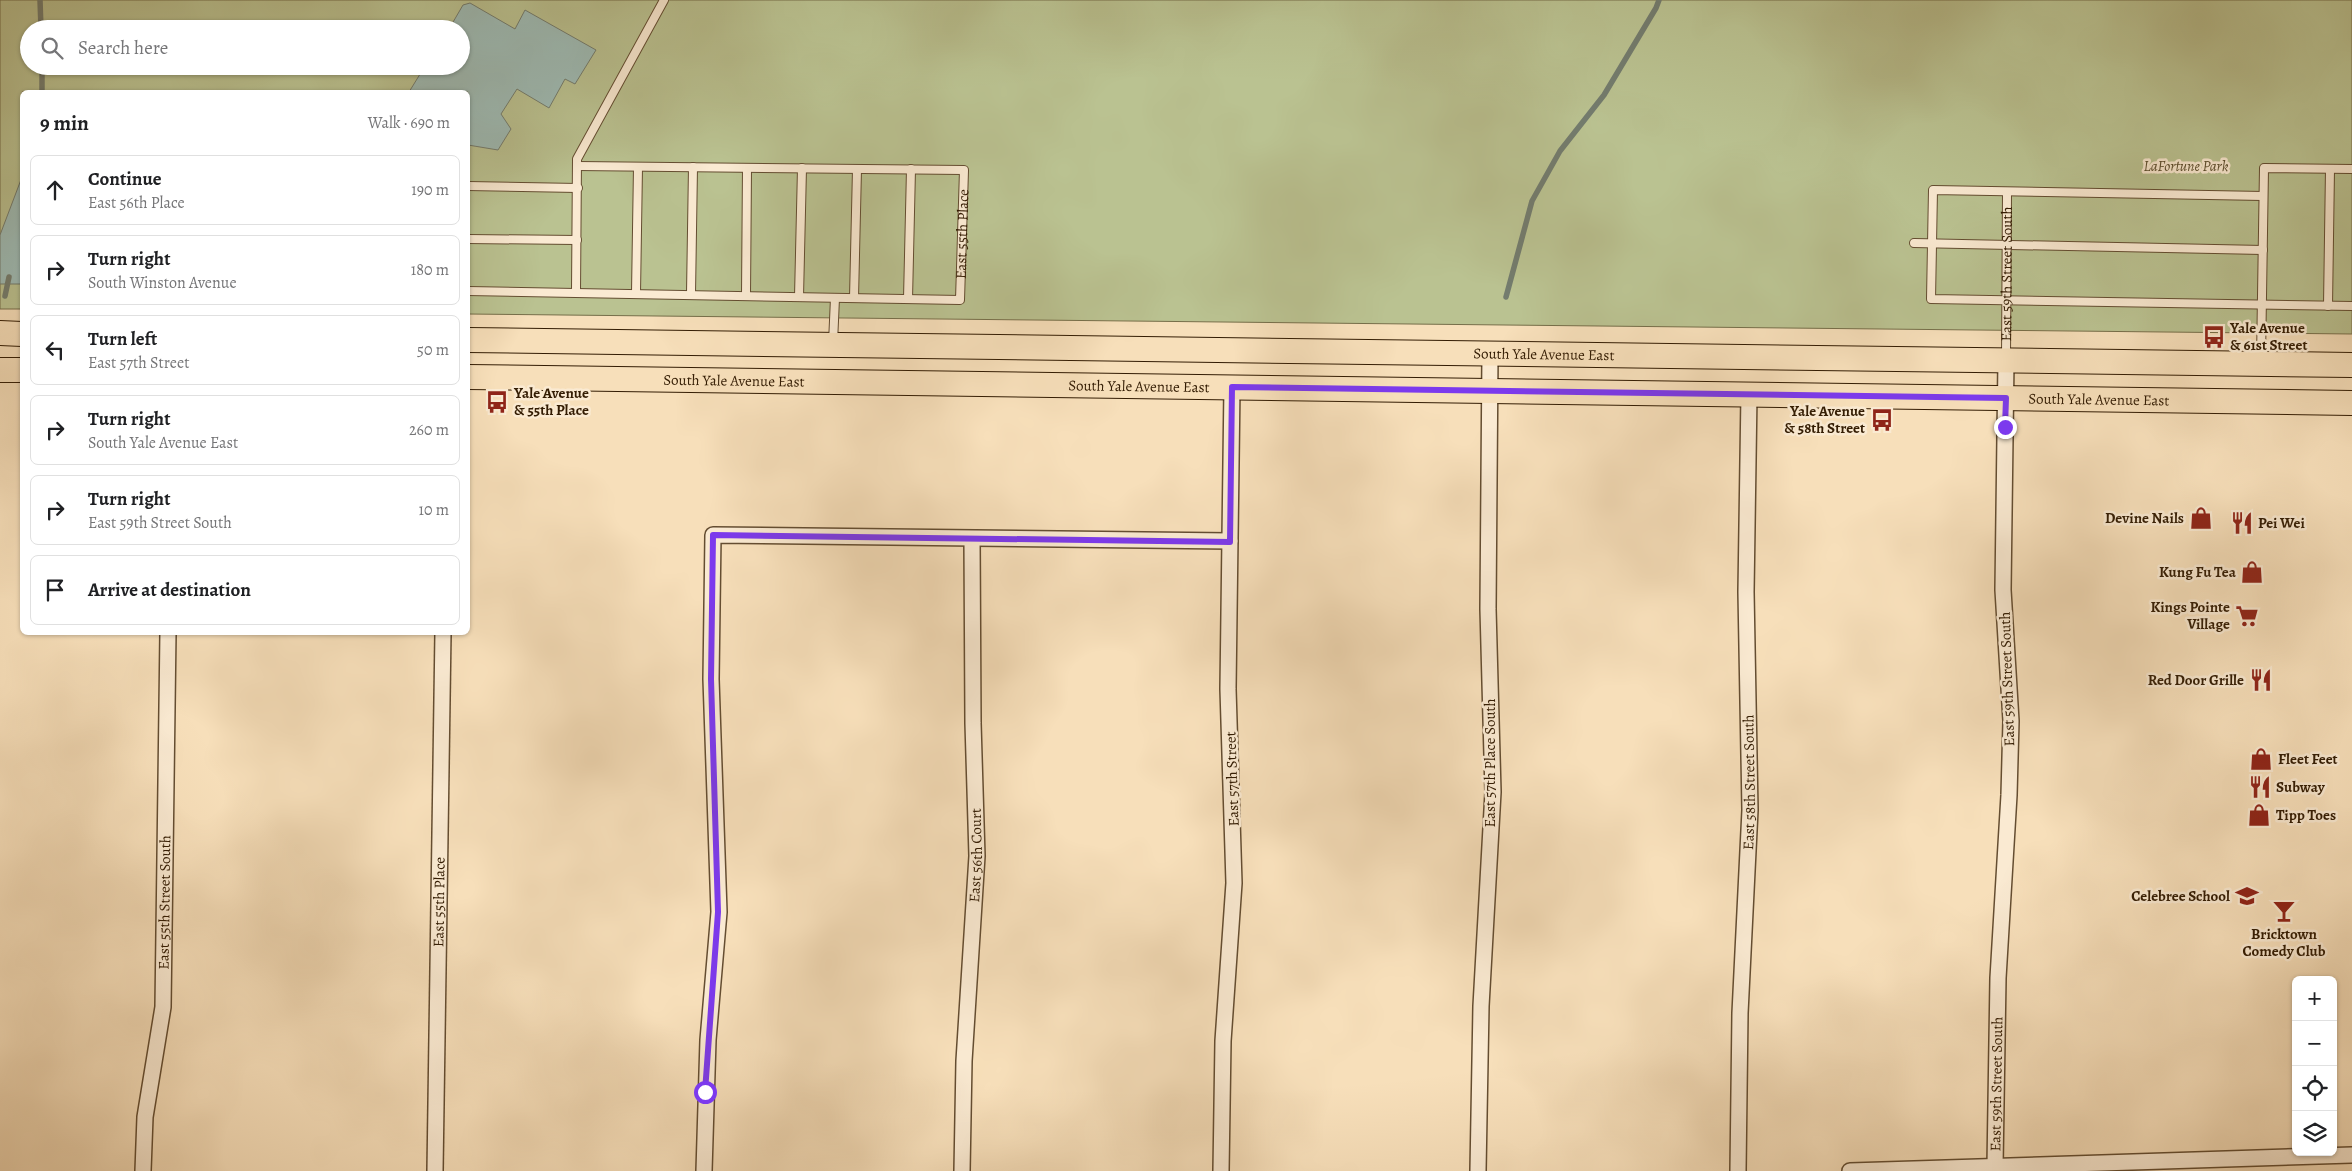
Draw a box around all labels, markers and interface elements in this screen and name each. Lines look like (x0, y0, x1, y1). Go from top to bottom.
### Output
search box (20, 20, 470, 75)
icon: search (38, 34, 66, 62)
text: Search here (78, 35, 168, 61)
text: 9 min (40, 109, 89, 137)
text: Walk · 690 m (368, 112, 450, 134)
park label: LaFortune Park (2144, 156, 2229, 176)
text: Continue (88, 166, 162, 192)
icon: ahead (41, 176, 69, 204)
text: 190 m (411, 179, 449, 201)
street label: East 55th Place (951, 188, 973, 280)
text: East 56th Place (88, 192, 185, 214)
street label: East 59th Street South (1996, 206, 2017, 342)
text: Turn right (88, 246, 170, 272)
icon: right (41, 256, 69, 284)
text: 180 m (411, 259, 449, 281)
text: South Winston Avenue (88, 272, 237, 294)
place label: Yale Avenue & 61st Street (2229, 318, 2307, 355)
bus stop icon: Yale Avenue & 61st Street (2201, 324, 2227, 350)
text: Turn left (88, 326, 157, 352)
icon: left (41, 336, 69, 364)
text: 50 m (417, 339, 449, 361)
street label: South Yale Avenue East (1473, 343, 1615, 365)
text: East 57th Street (88, 352, 189, 374)
street label: South Yale Avenue East (663, 370, 805, 392)
street label: South Yale Avenue East (1068, 375, 1210, 397)
place label: Yale Avenue & 55th Place (513, 383, 589, 420)
bus stop icon: Yale Avenue & 55th Place (484, 389, 510, 415)
street label: South Yale Avenue East (2028, 389, 2170, 410)
place label: Yale Avenue & 58th Street (1784, 401, 1865, 438)
text: Turn right (88, 406, 170, 432)
bus stop icon: Yale Avenue & 58th Street (1869, 407, 1895, 433)
icon: right (41, 416, 69, 444)
route end (1994, 416, 2017, 439)
text: 260 m (409, 419, 449, 441)
text: South Yale Avenue East (88, 432, 238, 454)
text: Turn right (88, 486, 170, 512)
icon: right (41, 496, 69, 524)
text: 10 m (419, 499, 449, 521)
shop icon: Devine Nails (2188, 505, 2214, 531)
place label: Devine Nails (2105, 508, 2184, 528)
restaurant icon: Pei Wei (2229, 510, 2255, 536)
text: East 59th Street South (88, 512, 232, 534)
place label: Pei Wei (2258, 513, 2305, 533)
shop icon: Kung Fu Tea (2239, 559, 2265, 585)
place label: Kung Fu Tea (2159, 562, 2237, 582)
icon: arrive (41, 576, 69, 604)
text: Arrive at destination (88, 577, 251, 603)
place label: Kings Pointe Village (2150, 597, 2230, 634)
supermarket icon: Kings Pointe Village (2234, 603, 2260, 629)
street label: East 59th Street South (1995, 611, 2019, 747)
restaurant icon: Red Door Grille (2248, 667, 2274, 693)
place label: Red Door Grille (2148, 670, 2244, 690)
street label: East 57th Place South (1480, 698, 1500, 828)
street label: East 58th Street South (1738, 714, 1760, 850)
street label: East 57th Street (1220, 731, 1244, 827)
shop icon: Fleet Feet (2248, 746, 2274, 772)
place label: Fleet Feet (2278, 749, 2338, 769)
restaurant icon: Subway (2247, 774, 2273, 800)
place label: Subway (2276, 777, 2326, 797)
shop icon: Tipp Toes (2246, 802, 2272, 828)
place label: Tipp Toes (2276, 805, 2336, 825)
street label: East 56th Court (964, 808, 987, 903)
street label: East 55th Street South (153, 835, 175, 970)
street label: East 55th Place (428, 857, 450, 947)
school or university icon: Celebree School (2234, 883, 2260, 909)
place label: Celebree School (2131, 886, 2230, 906)
bar icon: Bricktown Comedy Club (2271, 898, 2297, 924)
place label: Bricktown Comedy Club (2242, 924, 2326, 961)
map controls (2292, 976, 2337, 1156)
button: + (2292, 976, 2337, 1021)
street label: East 59th Street South (1985, 1016, 2007, 1152)
button: − (2292, 1021, 2337, 1066)
button: locate (2292, 1066, 2337, 1111)
route start (694, 1081, 717, 1104)
button: layers (2292, 1111, 2337, 1156)

